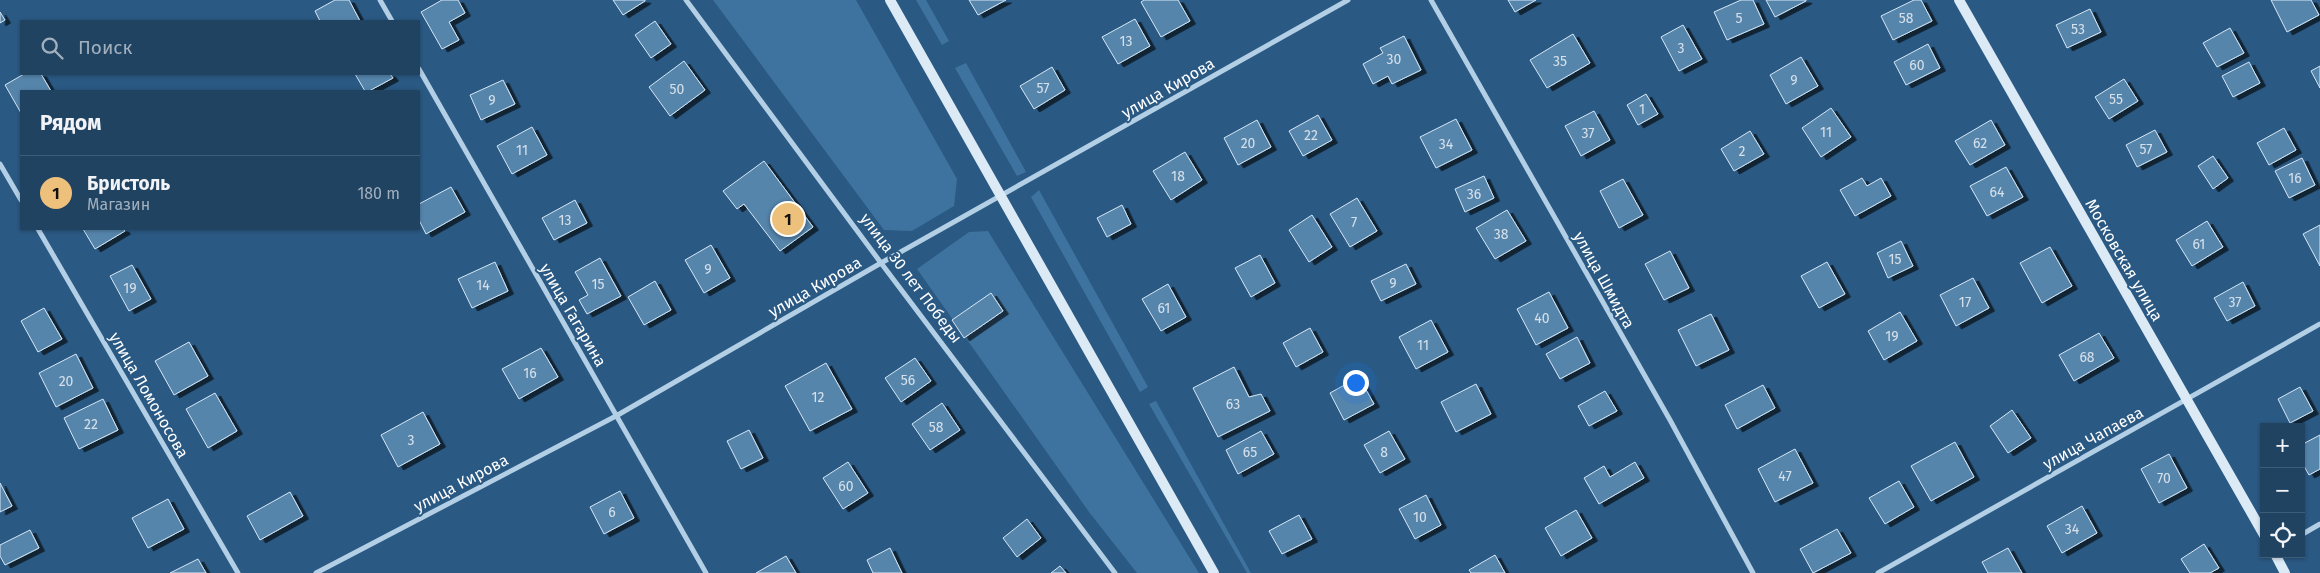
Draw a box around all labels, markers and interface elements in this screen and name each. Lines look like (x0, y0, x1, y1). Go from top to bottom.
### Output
house number: 5 (1735, 10, 1743, 27)
house number: 58 (1899, 10, 1914, 27)
search box (20, 20, 420, 75)
house number: 53 (2071, 21, 2085, 38)
house number: 13 (1119, 33, 1133, 50)
icon: search (38, 34, 66, 62)
text: Поиск (78, 36, 132, 59)
house number: 3 (1678, 40, 1685, 57)
house number: 30 (1387, 51, 1402, 68)
house number: 35 (1553, 53, 1567, 70)
street label: улица Кирова (1118, 54, 1218, 122)
house number: 60 (1909, 57, 1925, 74)
house number: 9 (1790, 72, 1798, 89)
house number: 57 (1037, 80, 1049, 97)
house number: 50 (670, 81, 685, 98)
house number: 55 (2109, 91, 2123, 108)
house number: 9 (488, 92, 496, 109)
house number: 1 (1639, 101, 1645, 118)
text: Рядом (40, 110, 101, 136)
house number: 11 (1820, 124, 1832, 141)
house number: 37 (1581, 125, 1595, 142)
house number: 22 (1304, 127, 1318, 144)
house number: 20 (1241, 135, 1256, 152)
house number: 62 (1973, 135, 1987, 152)
house number: 34 (1439, 136, 1454, 153)
house number: 57 (2140, 141, 2152, 158)
house number: 11 (516, 142, 528, 159)
house number: 2 (1739, 143, 1746, 160)
house number: 18 (1171, 168, 1185, 185)
house number: 16 (2288, 170, 2302, 187)
text: Бристоль (87, 172, 170, 195)
text: 1 (52, 184, 60, 203)
text: 180 m (357, 184, 400, 203)
house number: 64 (1990, 184, 2005, 201)
house number: 36 (1467, 186, 1481, 203)
text: Магазин (87, 195, 150, 214)
street label: Московская улица (2081, 196, 2167, 324)
pin: 1 (772, 200, 804, 238)
street label: улица 30 лет Победы (856, 209, 966, 347)
house number: 13 (558, 212, 572, 229)
house number: 7 (1351, 214, 1357, 231)
house number: 38 (1494, 226, 1509, 243)
street label: улица Шмидта (1569, 228, 1639, 332)
house number: 61 (2193, 236, 2205, 253)
house number: 15 (1888, 251, 1902, 268)
street label: улица Кирова (765, 253, 865, 321)
street label: улица Гагарина (536, 260, 610, 370)
house number: 9 (704, 261, 712, 278)
house number: 9 (1389, 275, 1397, 292)
house number: 15 (591, 276, 605, 293)
house number: 14 (476, 277, 490, 294)
house number: 19 (123, 280, 137, 297)
house number: 17 (1959, 294, 1971, 311)
house number: 37 (2228, 294, 2242, 311)
house number: 61 (1158, 300, 1170, 317)
house number: 40 (1534, 310, 1550, 327)
house number: 19 (1885, 328, 1899, 345)
street label: улица Ломоносова (105, 329, 193, 461)
house number: 11 (1417, 337, 1429, 354)
house number: 68 (2079, 349, 2095, 366)
house number: 16 (523, 365, 537, 382)
your location (1343, 370, 1369, 396)
house number: 56 (901, 372, 915, 389)
house number: 20 (59, 373, 74, 390)
house number: 12 (812, 389, 825, 406)
house number: 63 (1226, 396, 1240, 413)
street label: улица Чапаева (2040, 403, 2146, 473)
house number: 22 (84, 416, 98, 433)
house number: 58 (929, 419, 944, 436)
map controls (2260, 423, 2305, 558)
button: + (2260, 423, 2305, 468)
house number: 3 (408, 432, 415, 449)
house number: 65 (1243, 444, 1257, 461)
house number: 8 (1380, 444, 1388, 461)
street label: улица Кирова (411, 450, 511, 516)
house number: 47 (1778, 468, 1792, 485)
button: − (2260, 468, 2305, 513)
house number: 70 (2157, 470, 2171, 487)
house number: 60 (838, 478, 854, 495)
house number: 6 (608, 504, 616, 521)
house number: 10 (1413, 509, 1427, 526)
button: locate (2260, 513, 2305, 558)
house number: 34 (2065, 521, 2080, 538)

